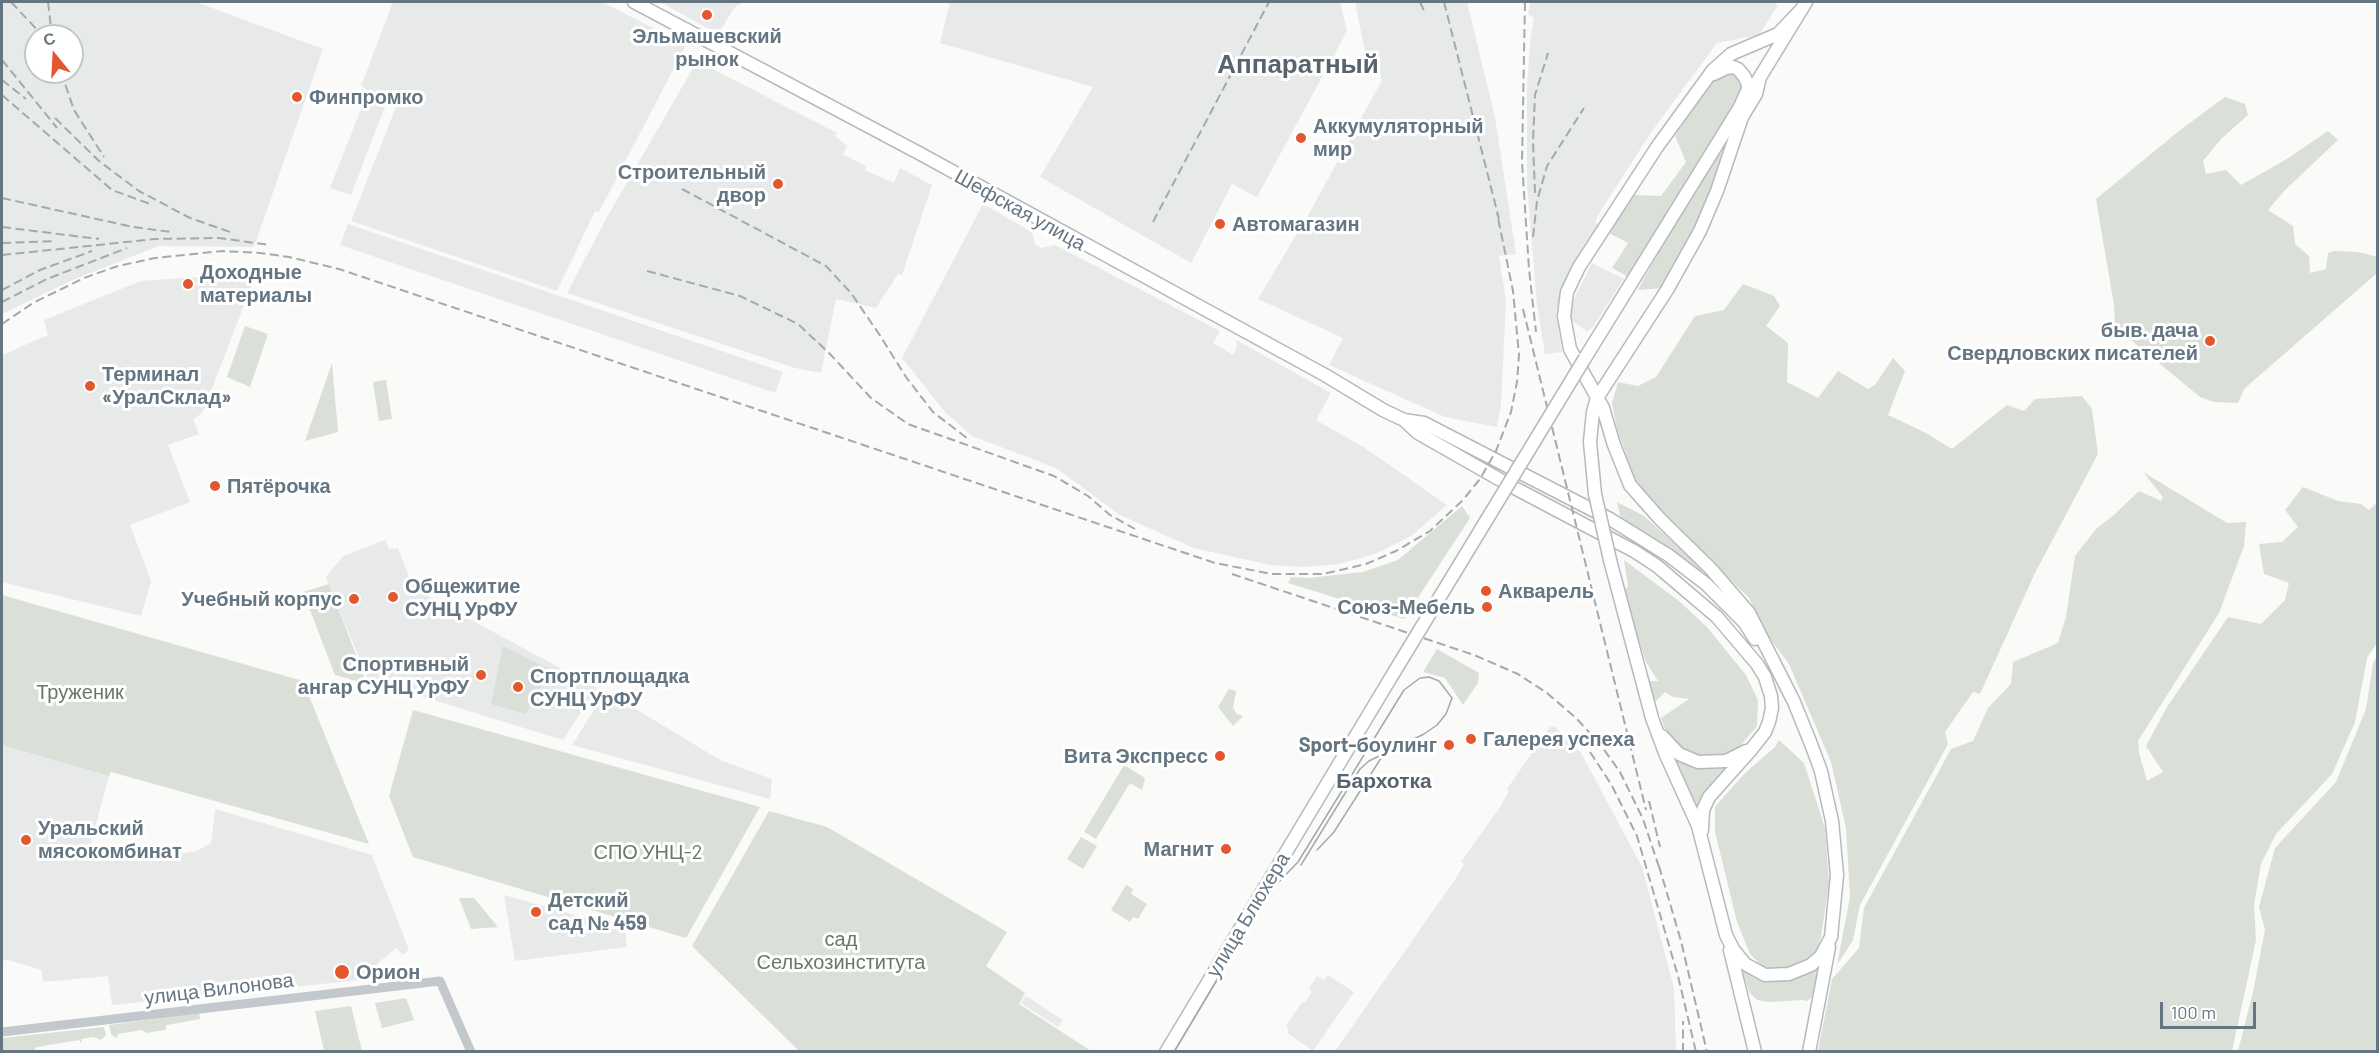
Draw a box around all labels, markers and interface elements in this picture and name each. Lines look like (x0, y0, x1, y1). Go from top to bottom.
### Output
marker: Эльмашевский рынок (700, 8, 714, 22)
north arrow (24, 24, 84, 84)
place label: Эльмашевский рынок (632, 24, 782, 71)
text: С (40, 27, 57, 49)
district label: Аппаратный (1217, 48, 1379, 80)
place label: Финпромко (309, 85, 423, 109)
marker: Финпромко (290, 90, 304, 104)
place label: Аккумуляторный мир (1313, 114, 1484, 161)
marker: Аккумуляторный мир (1294, 131, 1308, 145)
place label: Строительный двор (618, 160, 766, 207)
street label: Шефская улица (950, 164, 1090, 256)
marker: Строительный двор (771, 177, 785, 191)
place label: Автомагазин (1232, 212, 1360, 236)
marker: Автомагазин (1213, 217, 1227, 231)
place label: Доходные материалы (200, 260, 312, 307)
marker: Доходные материалы (181, 277, 195, 291)
place label: быв. дача Свердловских писателей (1947, 318, 2198, 365)
marker: быв. дача Свердловских писателей (2203, 334, 2217, 348)
place label: Терминал «УралСклад» (102, 362, 231, 409)
marker: Терминал «УралСклад» (83, 379, 97, 393)
place label: Пятёрочка (227, 474, 331, 498)
marker: Пятёрочка (208, 479, 222, 493)
place label: Общежитие СУНЦ УрФУ (405, 574, 520, 621)
place label: Акварель (1498, 579, 1594, 603)
marker: Акварель (1479, 584, 1493, 598)
place label: Учебный корпус (181, 587, 342, 611)
marker: Общежитие СУНЦ УрФУ (386, 590, 400, 604)
marker: Учебный корпус (347, 592, 361, 606)
place label: Союз-Мебель (1337, 595, 1475, 619)
marker: Союз-Мебель (1480, 600, 1494, 614)
place label: Спортивный ангар СУНЦ УрФУ (298, 652, 469, 699)
place label: Спортплощадка СУНЦ УрФУ (530, 664, 689, 711)
marker: Спортивный ангар СУНЦ УрФУ (474, 668, 488, 682)
park label: Труженик (36, 680, 124, 704)
marker: Спортплощадка СУНЦ УрФУ (511, 680, 525, 694)
place label: Галерея успеха (1483, 727, 1635, 751)
marker: Галерея успеха (1464, 732, 1478, 746)
place label: Sport-боулинг (1299, 733, 1437, 757)
marker: Sport-боулинг (1442, 738, 1456, 752)
place label: Вита Экспресс (1064, 744, 1208, 768)
marker: Вита Экспресс (1213, 749, 1227, 763)
district label: Бархотка (1336, 768, 1432, 794)
place label: Уральский мясокомбинат (38, 816, 182, 863)
marker: Уральский мясокомбинат (19, 833, 33, 847)
place label: Магнит (1143, 837, 1214, 861)
park label: СПО УНЦ-2 (594, 840, 702, 864)
marker: Магнит (1219, 842, 1233, 856)
street label: улица Блюхера (1201, 848, 1295, 982)
place label: Детский сад № 459 (548, 888, 647, 935)
marker: Детский сад № 459 (529, 905, 543, 919)
park label: сад Сельхозинститута (757, 927, 925, 974)
place label: Орион (356, 960, 420, 984)
marker: Орион (333, 963, 351, 981)
street label: улица Вилонова (143, 968, 295, 1010)
scale bar (2163, 990, 2259, 1028)
text: 100 m (2171, 1001, 2216, 1023)

